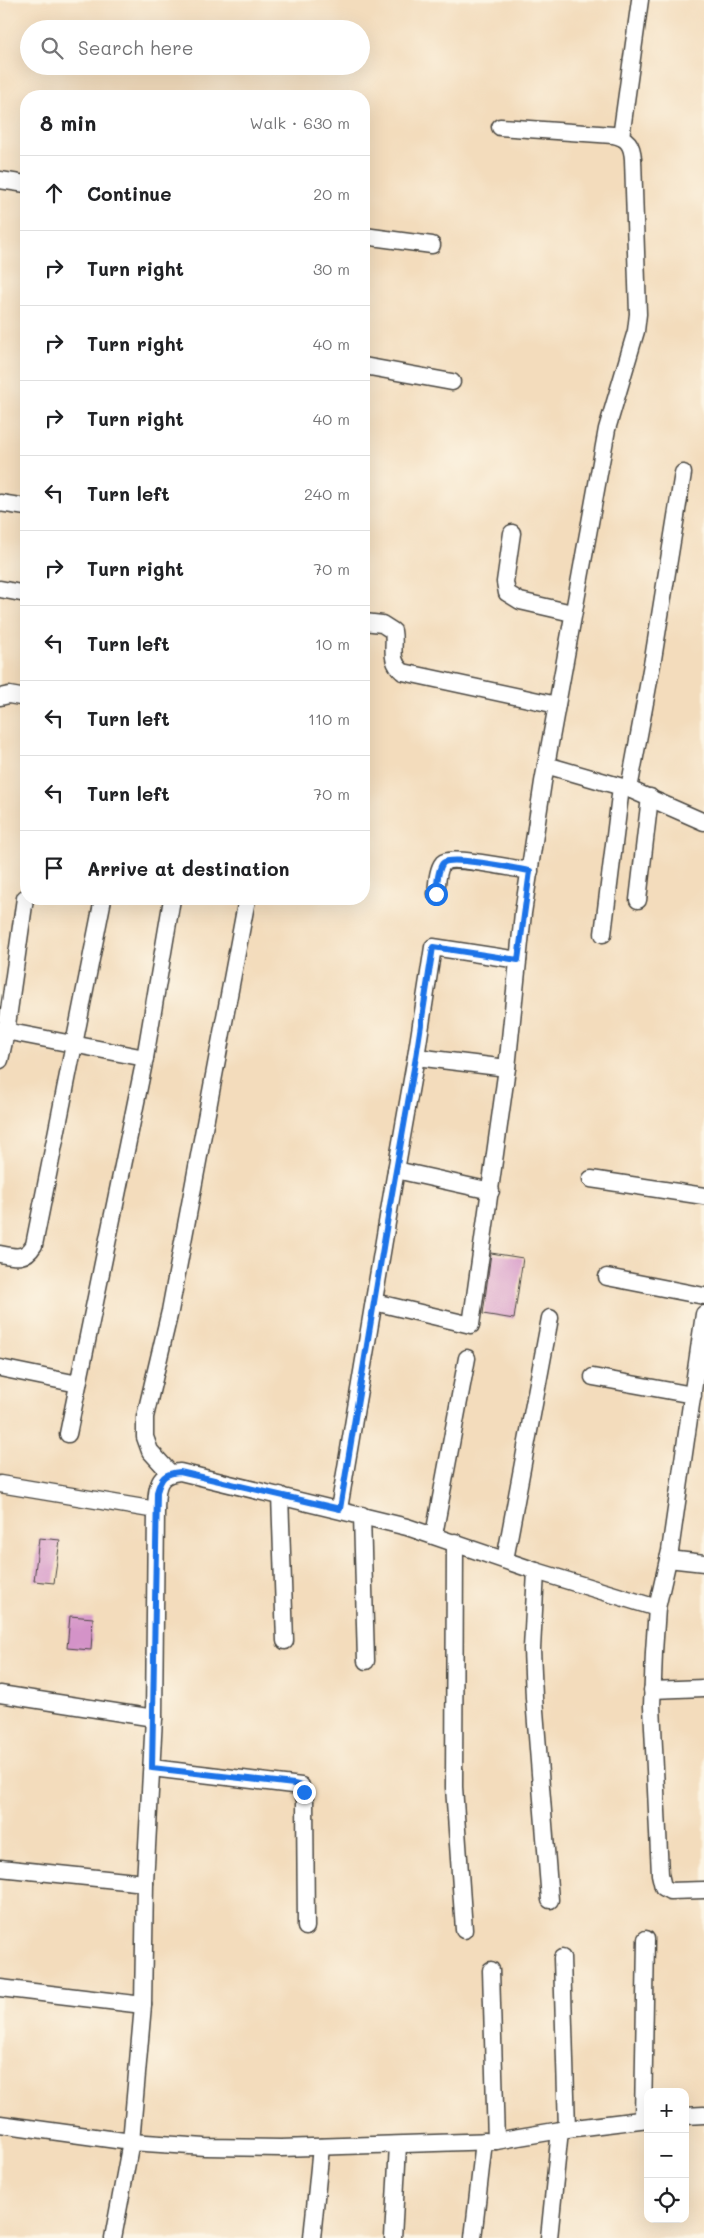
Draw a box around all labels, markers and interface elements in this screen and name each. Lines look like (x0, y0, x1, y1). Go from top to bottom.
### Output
search box (20, 20, 370, 75)
icon: search (38, 34, 66, 62)
text: Search here (78, 35, 194, 60)
text: 8 min (40, 109, 96, 136)
text: Walk · 630 m (249, 112, 350, 133)
icon: ahead (40, 179, 68, 207)
text: Continue (87, 181, 172, 206)
text: 20 m (313, 183, 350, 204)
icon: right (40, 254, 68, 282)
text: Turn right (87, 256, 184, 281)
text: 30 m (313, 258, 350, 279)
icon: right (40, 329, 68, 357)
text: Turn right (87, 331, 184, 356)
text: 40 m (313, 333, 350, 354)
icon: right (40, 404, 68, 432)
text: Turn right (87, 406, 184, 431)
text: 40 m (313, 408, 350, 429)
icon: left (40, 479, 68, 507)
text: Turn left (87, 481, 170, 506)
text: 240 m (304, 483, 350, 504)
icon: right (40, 554, 68, 582)
text: Turn right (87, 556, 184, 581)
text: 70 m (313, 558, 350, 579)
icon: left (40, 629, 68, 657)
text: Turn left (87, 631, 170, 656)
text: 10 m (315, 633, 350, 654)
icon: left (40, 704, 68, 732)
text: Turn left (87, 706, 170, 731)
text: 110 m (308, 708, 350, 729)
icon: left (40, 779, 68, 807)
text: Turn left (87, 781, 170, 806)
text: 70 m (313, 783, 350, 804)
icon: arrive (40, 854, 68, 882)
text: Arrive at destination (87, 856, 290, 881)
route start (425, 883, 448, 906)
route end (293, 1781, 316, 1804)
map controls (644, 2088, 689, 2223)
button: + (644, 2088, 689, 2133)
button: − (644, 2133, 689, 2178)
button: locate (644, 2178, 689, 2223)

